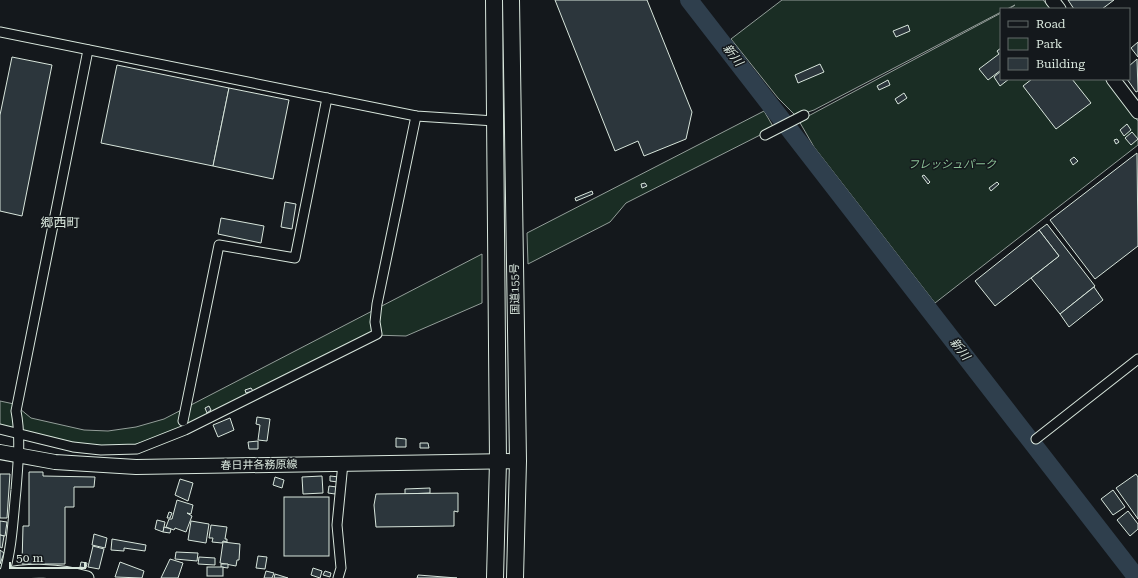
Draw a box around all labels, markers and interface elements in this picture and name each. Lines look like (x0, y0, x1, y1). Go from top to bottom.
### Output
legend (1000, 8, 1130, 80)
text: Road (1036, 17, 1066, 31)
text: Park (1036, 37, 1063, 51)
water label: 新川 (720, 41, 747, 70)
text: Building (1036, 57, 1085, 71)
park label: フレッシュパーク (908, 158, 997, 171)
district label: 郷西町 (40, 215, 80, 230)
street label: 国道155号 (508, 263, 522, 315)
water label: 新川 (947, 335, 974, 364)
street label: 春日井各務原線 (220, 458, 298, 472)
scale bar (10, 544, 85, 570)
text: 50 m (16, 551, 43, 565)

